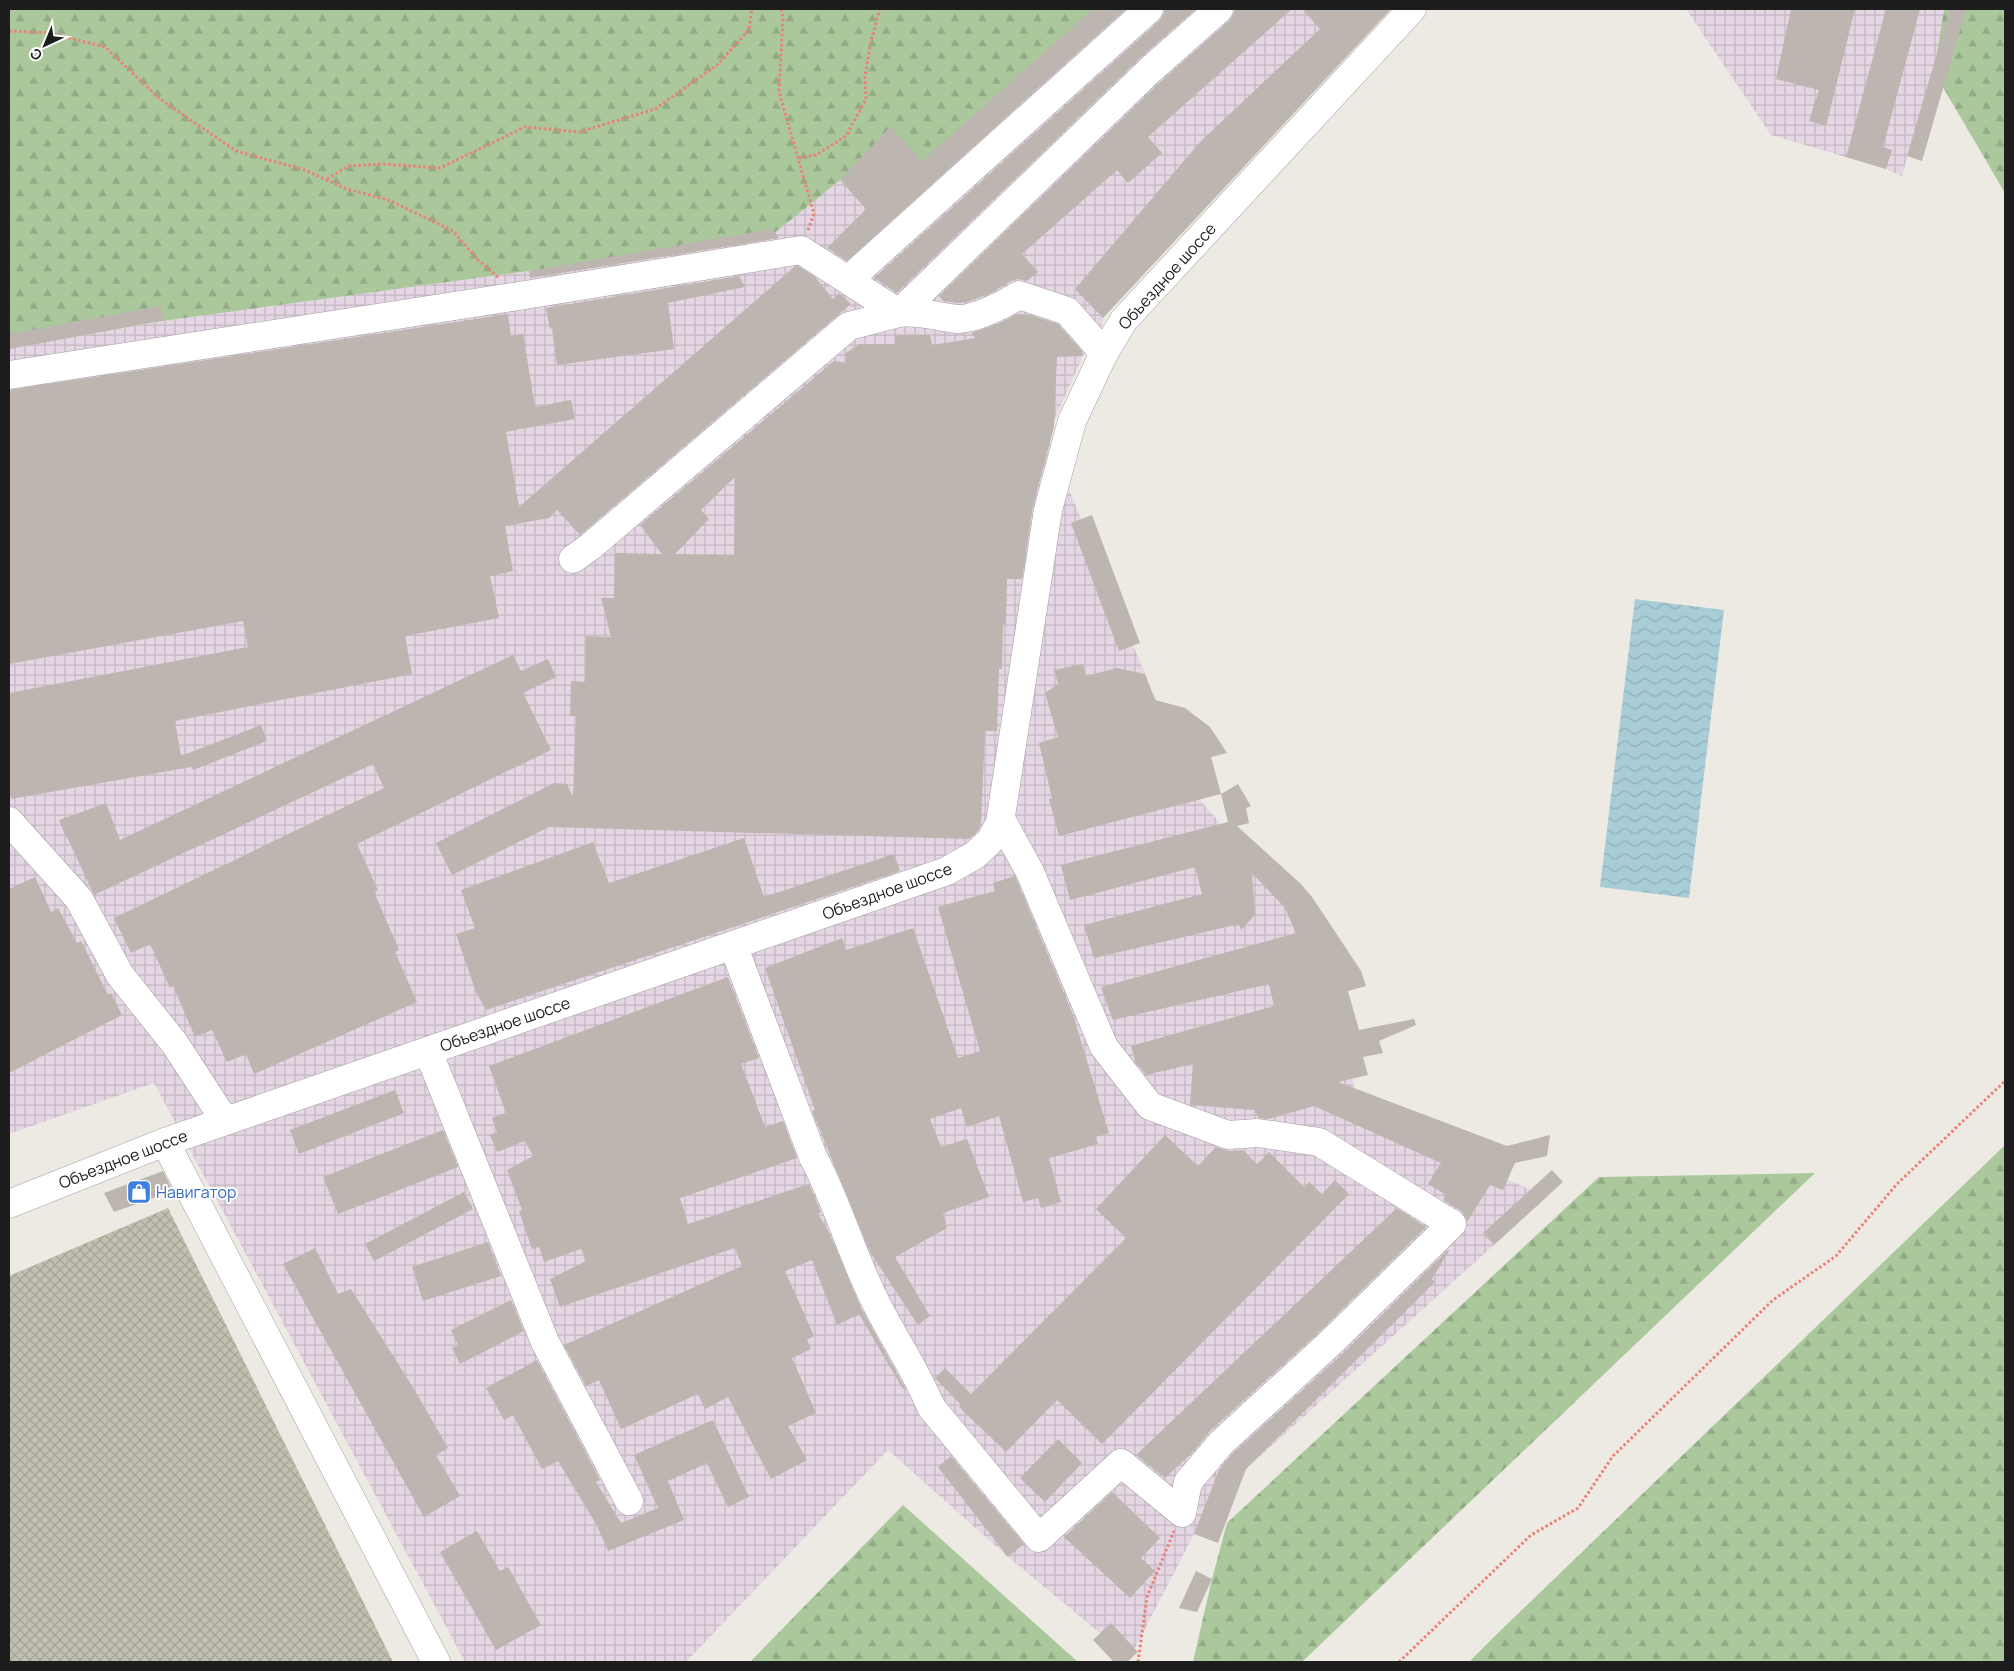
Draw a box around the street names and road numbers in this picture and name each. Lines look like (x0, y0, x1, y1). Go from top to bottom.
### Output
street label: Объездное шоссе (1113, 218, 1221, 334)
street label: Объездное шоссе (819, 857, 955, 925)
street label: Объездное шоссе (437, 991, 573, 1057)
street label: Объездное шоссе (55, 1124, 191, 1194)

